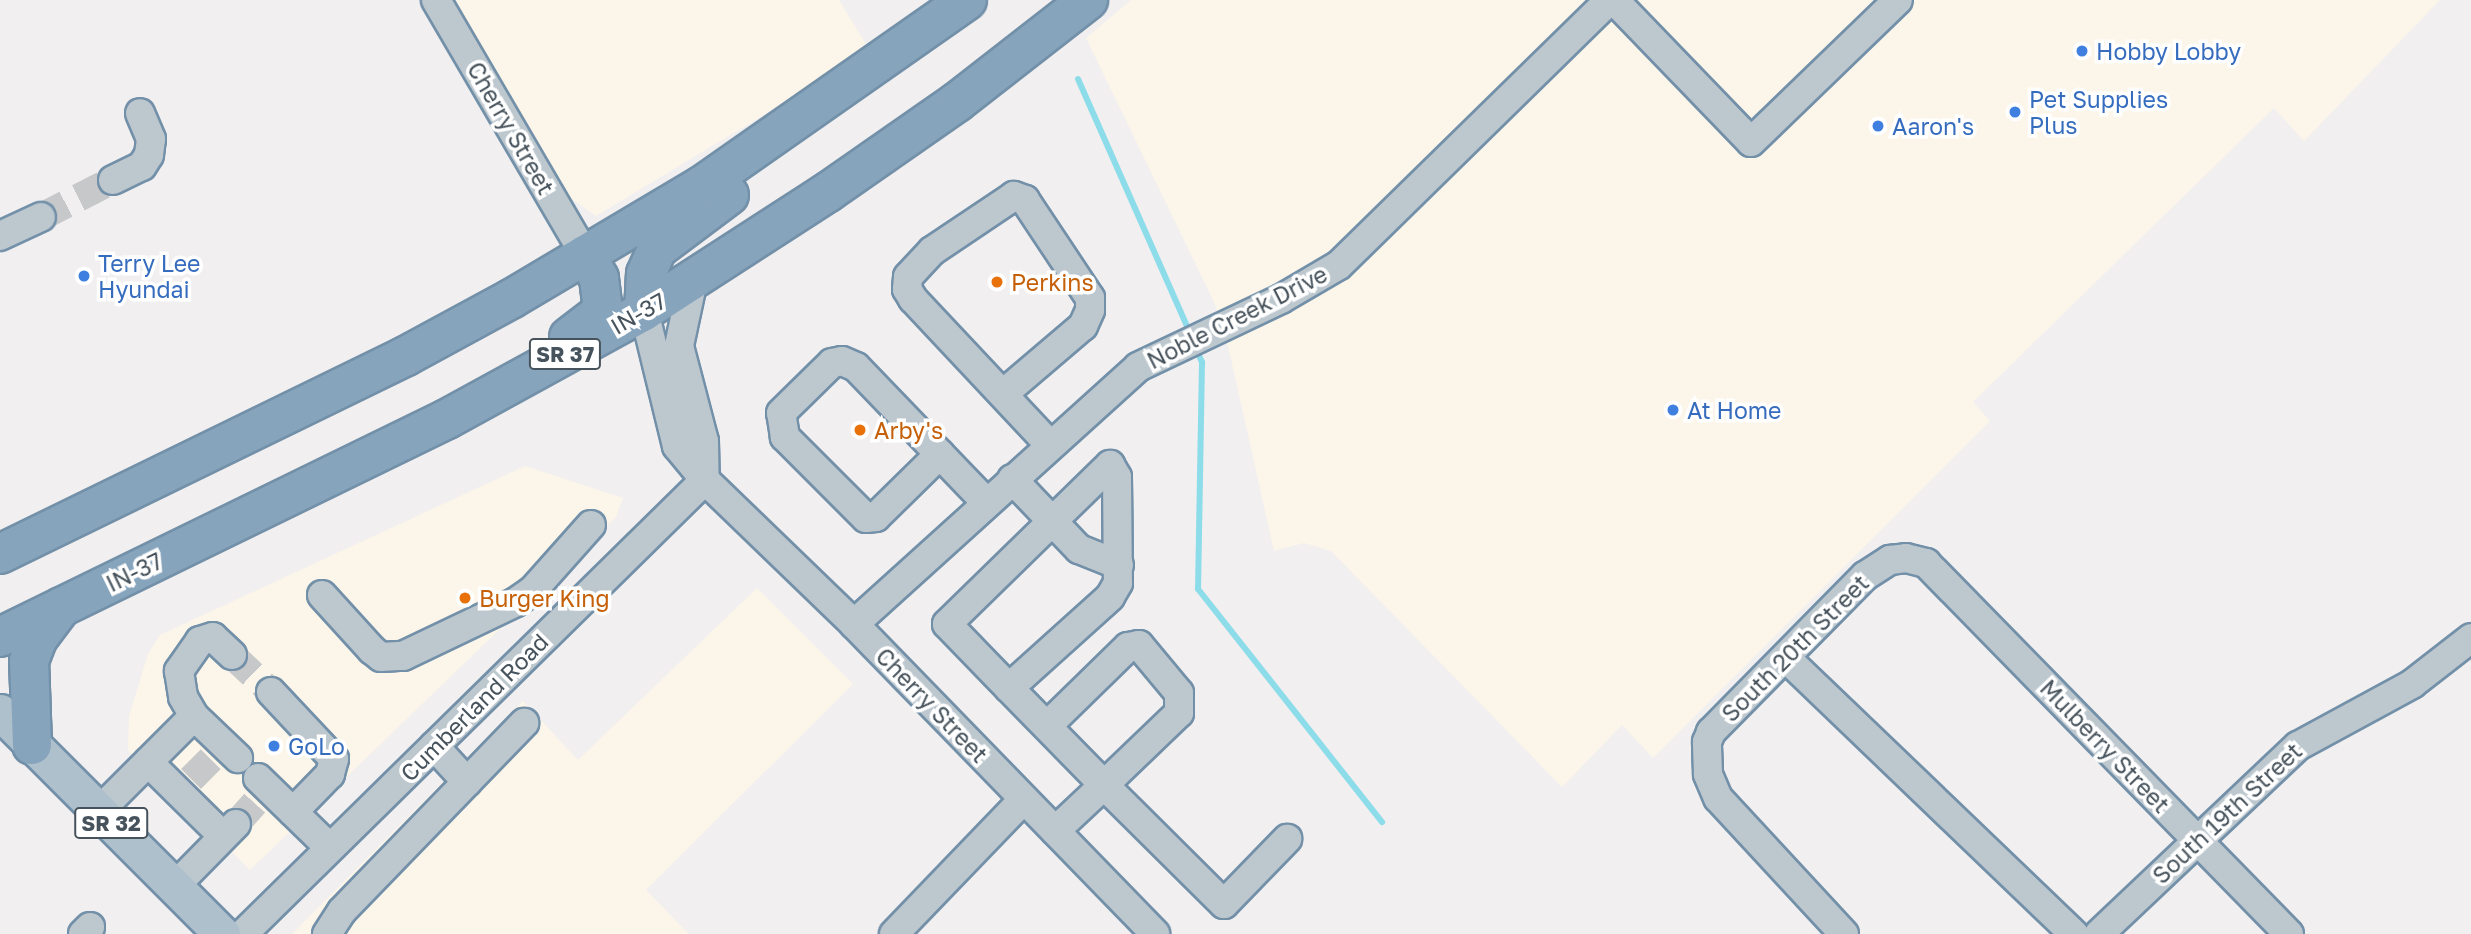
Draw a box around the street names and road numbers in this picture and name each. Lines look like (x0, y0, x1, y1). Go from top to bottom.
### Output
street label: Cherry Street (462, 57, 560, 199)
street label: Noble Creek Drive (1142, 260, 1332, 374)
street label: IN-37 (606, 286, 670, 340)
road number: SR 37 (528, 336, 602, 372)
street label: IN-37 (101, 547, 167, 597)
street label: South 20th Street (1716, 569, 1874, 727)
street label: Cumberland Road (395, 628, 553, 786)
street label: Cherry Street (871, 642, 993, 768)
street label: Mulberry Street (2035, 674, 2175, 818)
street label: South 19th Street (2147, 737, 2307, 889)
road number: SR 32 (72, 806, 150, 840)

